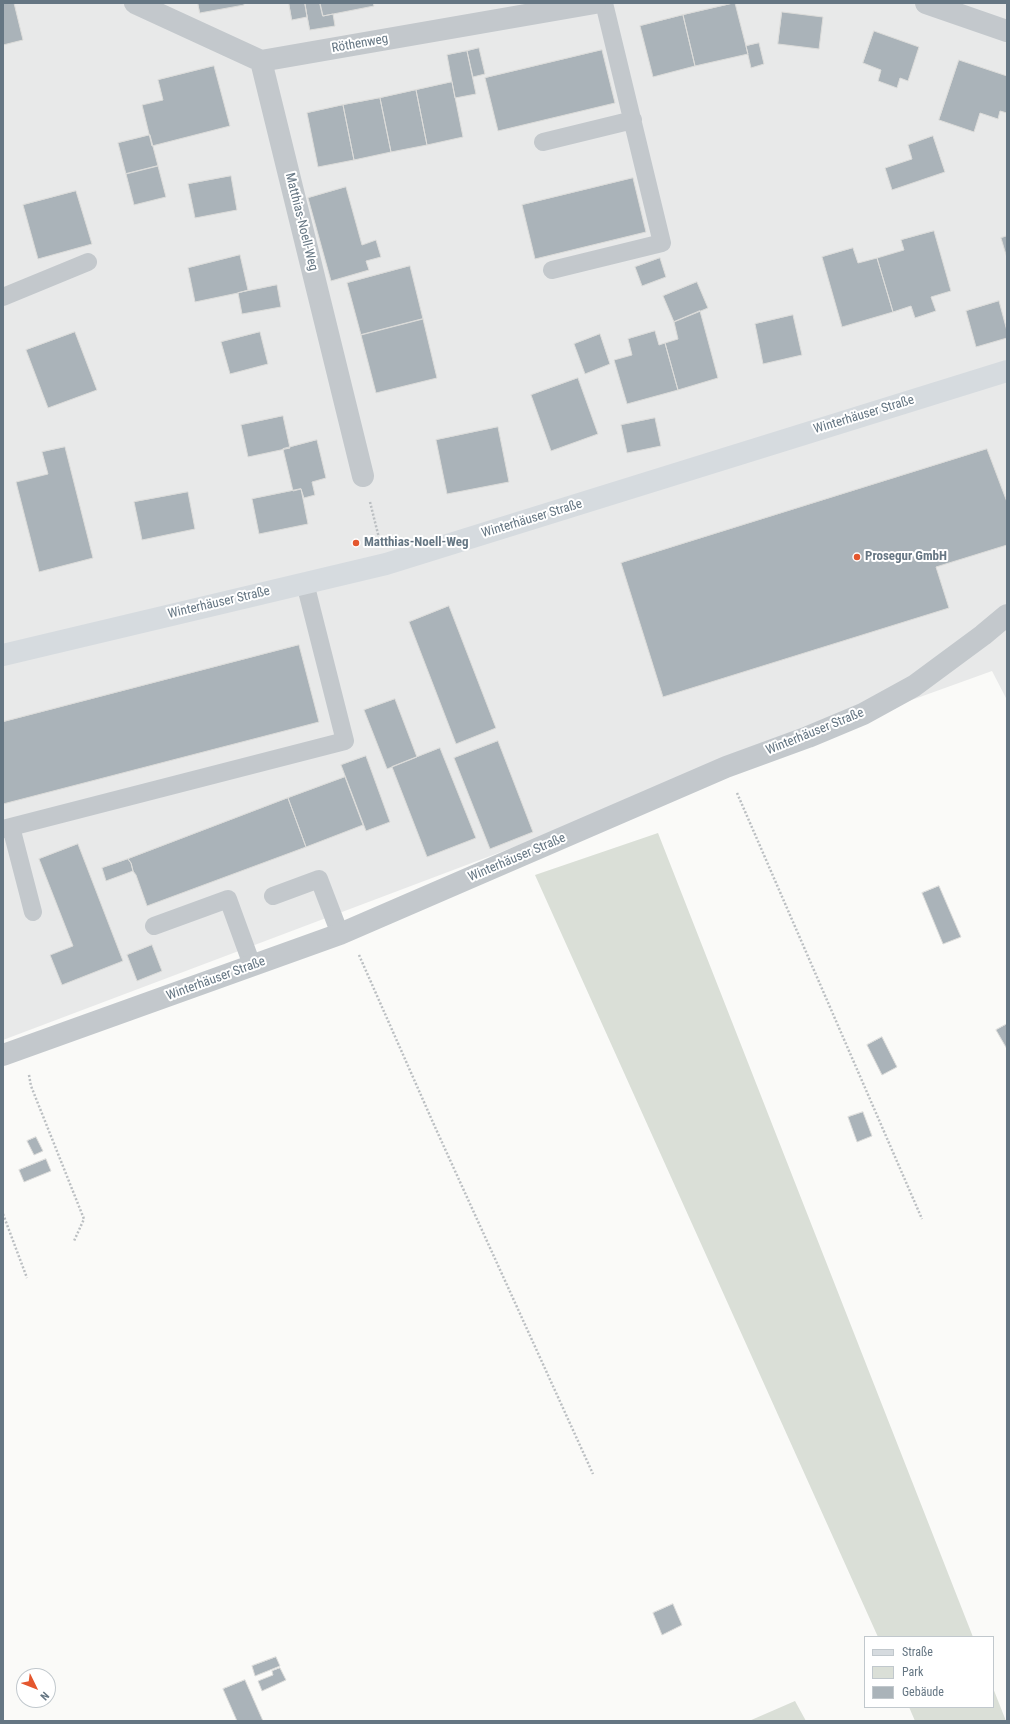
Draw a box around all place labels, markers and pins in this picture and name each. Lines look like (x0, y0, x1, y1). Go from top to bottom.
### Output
place label: Matthias-Noell-Weg (364, 535, 469, 551)
marker: Matthias-Noell-Weg (351, 538, 361, 548)
place label: Prosegur GmbH (865, 549, 947, 565)
marker: Prosegur GmbH (852, 552, 862, 562)

